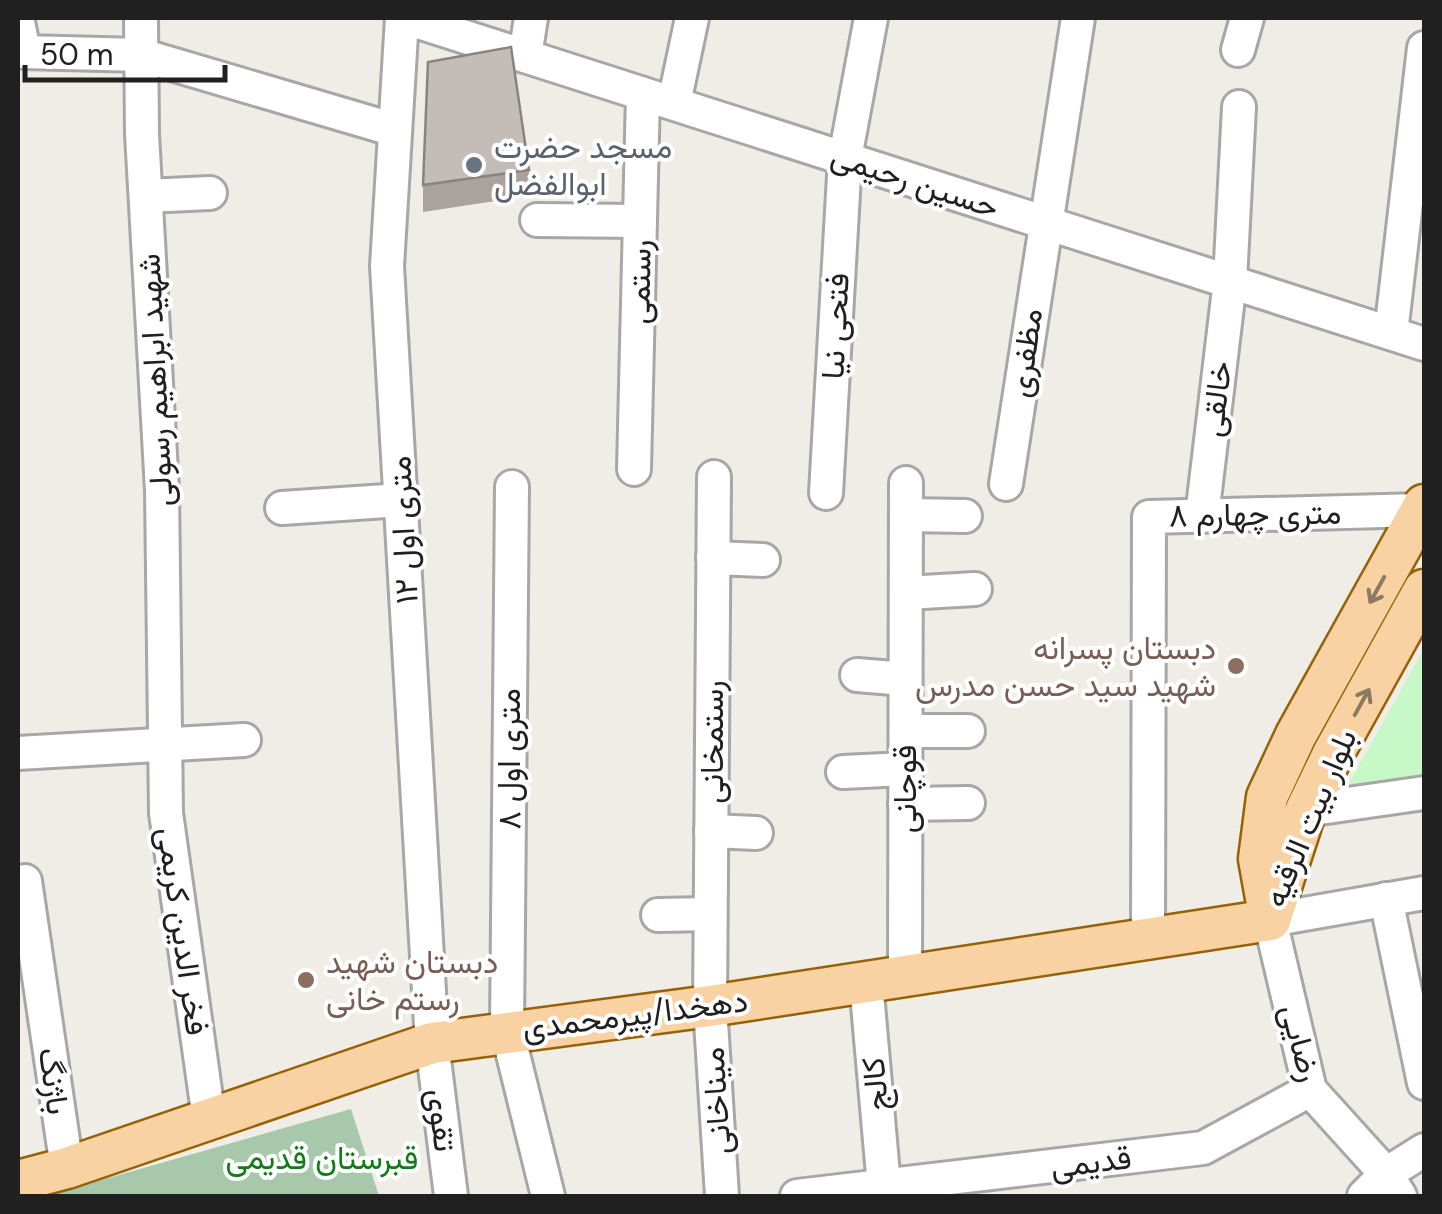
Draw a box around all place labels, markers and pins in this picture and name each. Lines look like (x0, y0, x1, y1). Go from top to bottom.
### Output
place label: مسجد حضرت ابوالفضل (494, 126, 672, 205)
marker: مسجد حضرت ابوالفضل (463, 154, 485, 176)
place label: دبستان پسرانه شهید سید حسن مدرس (915, 627, 1216, 706)
marker: دبستان پسرانه شهید سید حسن مدرس (1225, 655, 1247, 677)
place label: دبستان شهید رستم خانی (326, 941, 498, 1020)
marker: دبستان شهید رستم خانی (295, 969, 317, 991)

